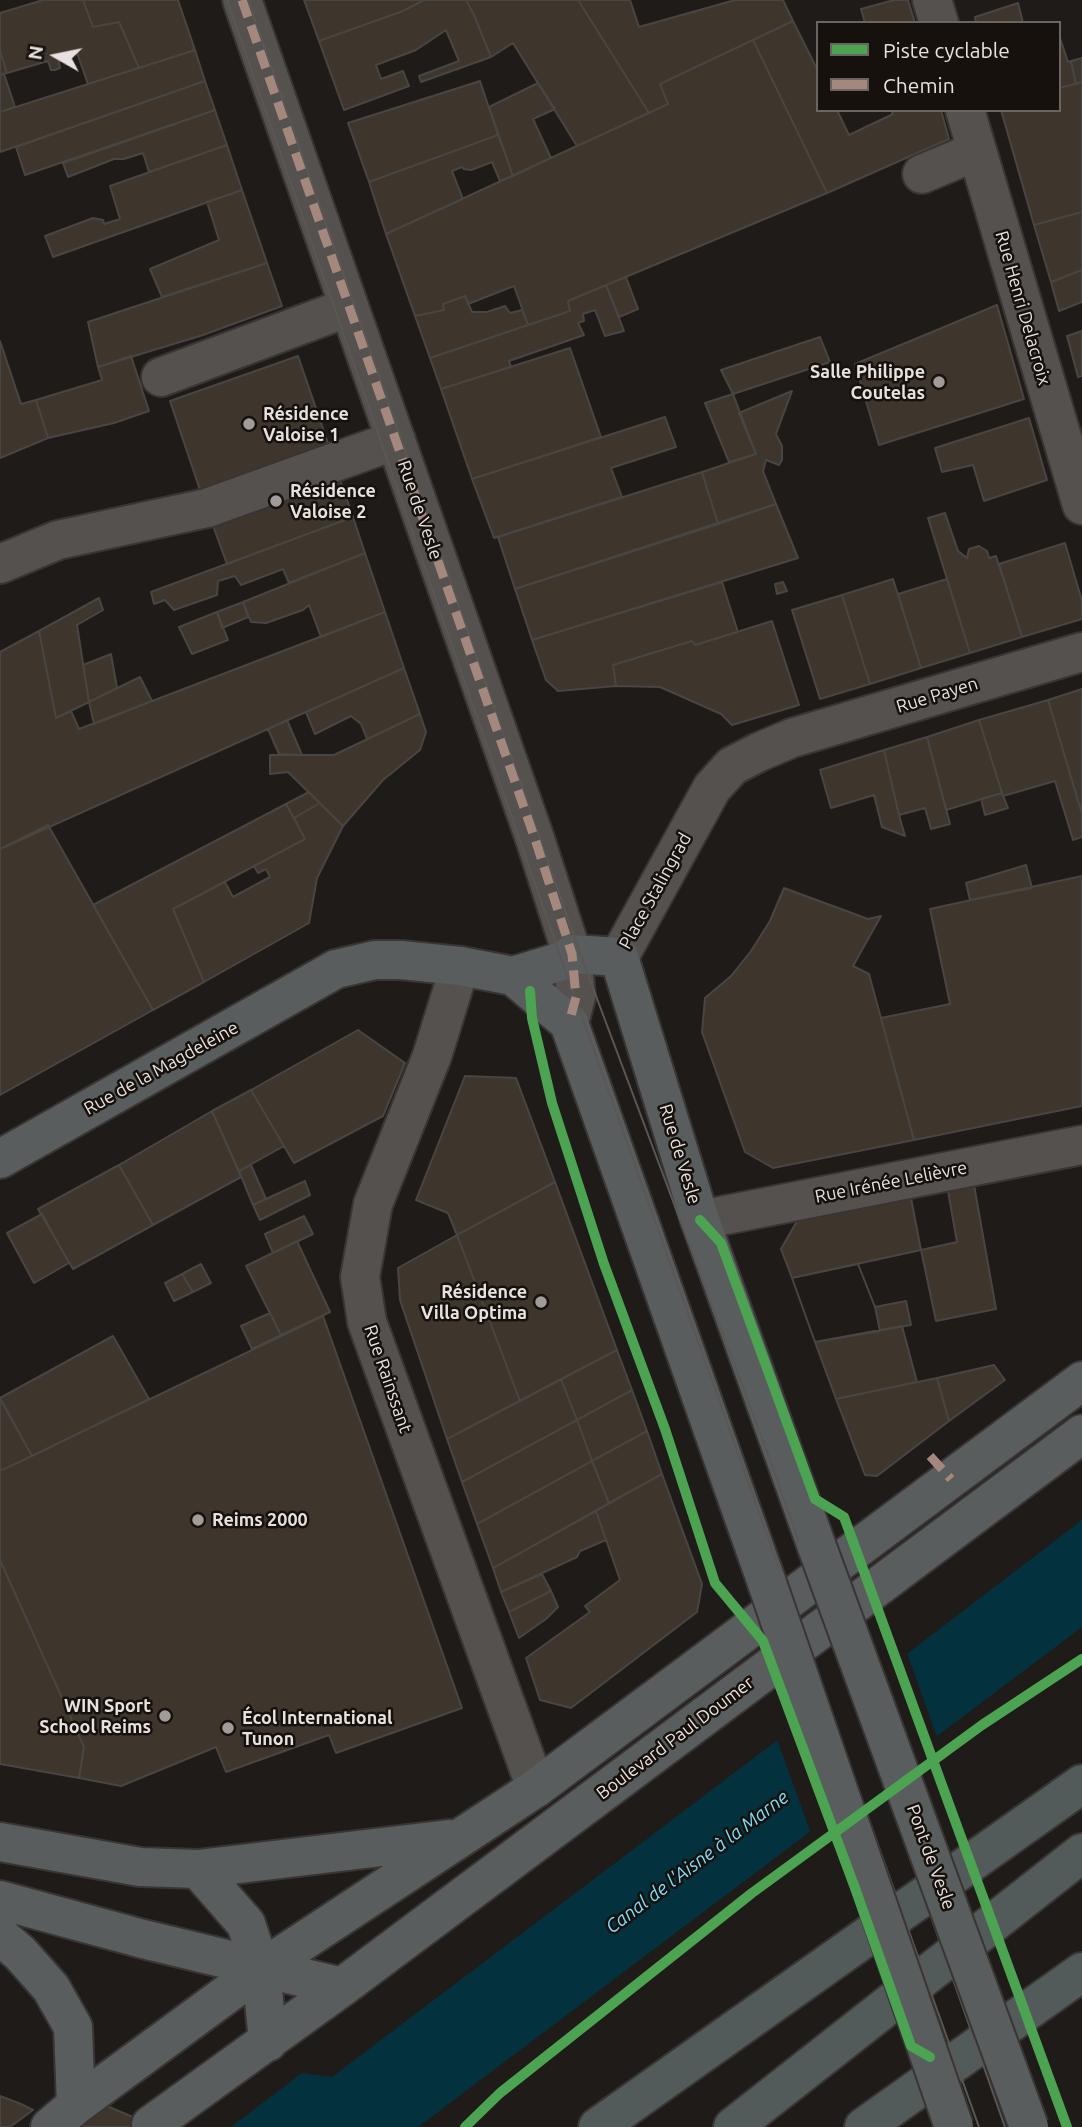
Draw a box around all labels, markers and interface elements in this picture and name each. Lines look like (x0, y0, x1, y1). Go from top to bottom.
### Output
north arrow (21, 21, 91, 91)
legend (816, 21, 1061, 112)
text: Piste cyclable (883, 38, 1010, 62)
text: N (23, 44, 47, 61)
text: Chemin (883, 73, 955, 97)
street label: Rue Henri Delacroix (991, 228, 1055, 388)
place label: Salle Philippe Coutelas (810, 361, 925, 404)
marker: Salle Philippe Coutelas (931, 374, 947, 390)
place label: Résidence Valoise 1 (263, 403, 349, 446)
marker: Résidence Valoise 1 (241, 416, 257, 432)
street label: Rue de Vesle (393, 458, 447, 562)
place label: Résidence Valoise 2 (290, 480, 376, 522)
marker: Résidence Valoise 2 (268, 493, 284, 509)
street label: Rue Payen (894, 672, 980, 718)
street label: Place Stalingrad (614, 829, 696, 953)
street label: Rue de la Magdeleine (80, 1017, 242, 1119)
street label: Rue de Vesle (655, 1101, 705, 1207)
street label: Rue Irénée Lelièvre (813, 1157, 969, 1207)
place label: Résidence Villa Optima (421, 1281, 527, 1324)
marker: Résidence Villa Optima (533, 1294, 549, 1310)
street label: Rue Rainssant (359, 1322, 417, 1436)
place label: Reims 2000 (212, 1509, 308, 1531)
marker: Reims 2000 (190, 1512, 206, 1528)
street label: Boulevard Paul Doumer (592, 1672, 758, 1804)
place label: WIN Sport School Reims (39, 1695, 151, 1738)
place label: Écol International Tunon (242, 1707, 392, 1750)
marker: WIN Sport School Reims (157, 1708, 173, 1724)
marker: Écol International Tunon (220, 1720, 236, 1736)
water label: Canal de l'Aisne à la Marne (601, 1786, 793, 1938)
street label: Pont de Vesle (902, 1801, 960, 1913)

